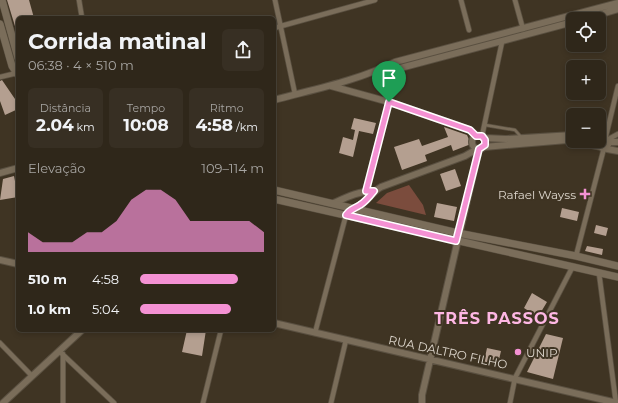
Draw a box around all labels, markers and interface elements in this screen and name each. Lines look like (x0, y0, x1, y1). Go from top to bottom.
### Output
map controls (566, 12, 606, 148)
button: locate (566, 12, 606, 52)
text: Corrida matinal (28, 28, 207, 55)
button: share (222, 29, 264, 71)
text: 06:38 · 4 × 510 m (28, 57, 134, 73)
button: + (566, 60, 606, 100)
pin (372, 61, 406, 102)
icon: arrive (378, 67, 400, 89)
text: Distância (40, 101, 91, 115)
text: Tempo (127, 101, 165, 115)
text: Ritmo (210, 101, 244, 115)
button: − (566, 108, 606, 148)
text: 2.04 (36, 115, 74, 135)
text: 10:08 (123, 115, 169, 135)
text: 4:58 (195, 115, 233, 135)
text: km (74, 120, 95, 134)
text: /km (233, 120, 258, 134)
text: Elevação (28, 160, 86, 176)
text: 109–114 m (201, 160, 264, 176)
place label: Rafael Wayss (498, 187, 576, 202)
marker: Rafael Wayss (579, 188, 591, 200)
text: 510 m (28, 271, 67, 287)
text: 4:58 (92, 271, 119, 287)
text: 1.0 km (28, 301, 71, 317)
text: 5:04 (92, 301, 119, 317)
district label: TRÊS PASSOS (434, 309, 560, 328)
street label: RUA DALTRO FILHO (387, 332, 509, 372)
place label: UNIP (526, 345, 558, 360)
marker: UNIP (513, 347, 523, 357)

